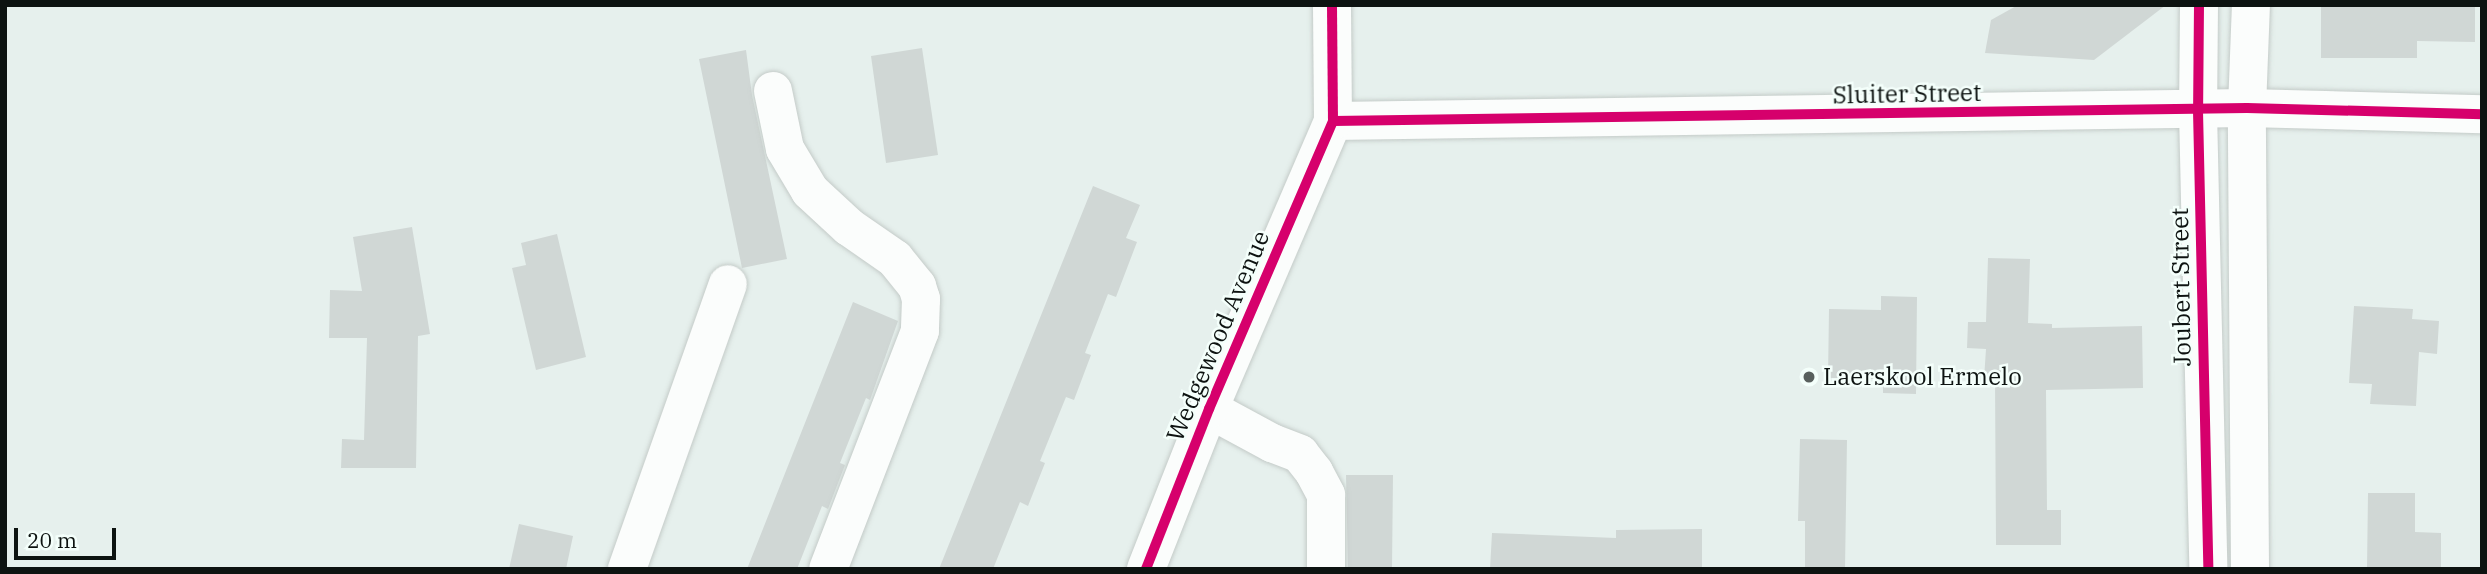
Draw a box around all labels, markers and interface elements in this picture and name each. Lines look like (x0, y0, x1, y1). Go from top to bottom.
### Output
street label: Sluiter Street (1832, 78, 1982, 110)
street label: Joubert Street (2165, 207, 2197, 367)
street label: Wedgewood Avenue (1161, 226, 1275, 446)
place label: Laerskool Ermelo (1823, 363, 2022, 391)
marker: Laerskool Ermelo (1801, 369, 1817, 385)
scale bar (18, 514, 119, 558)
text: 20 m (27, 526, 77, 554)

